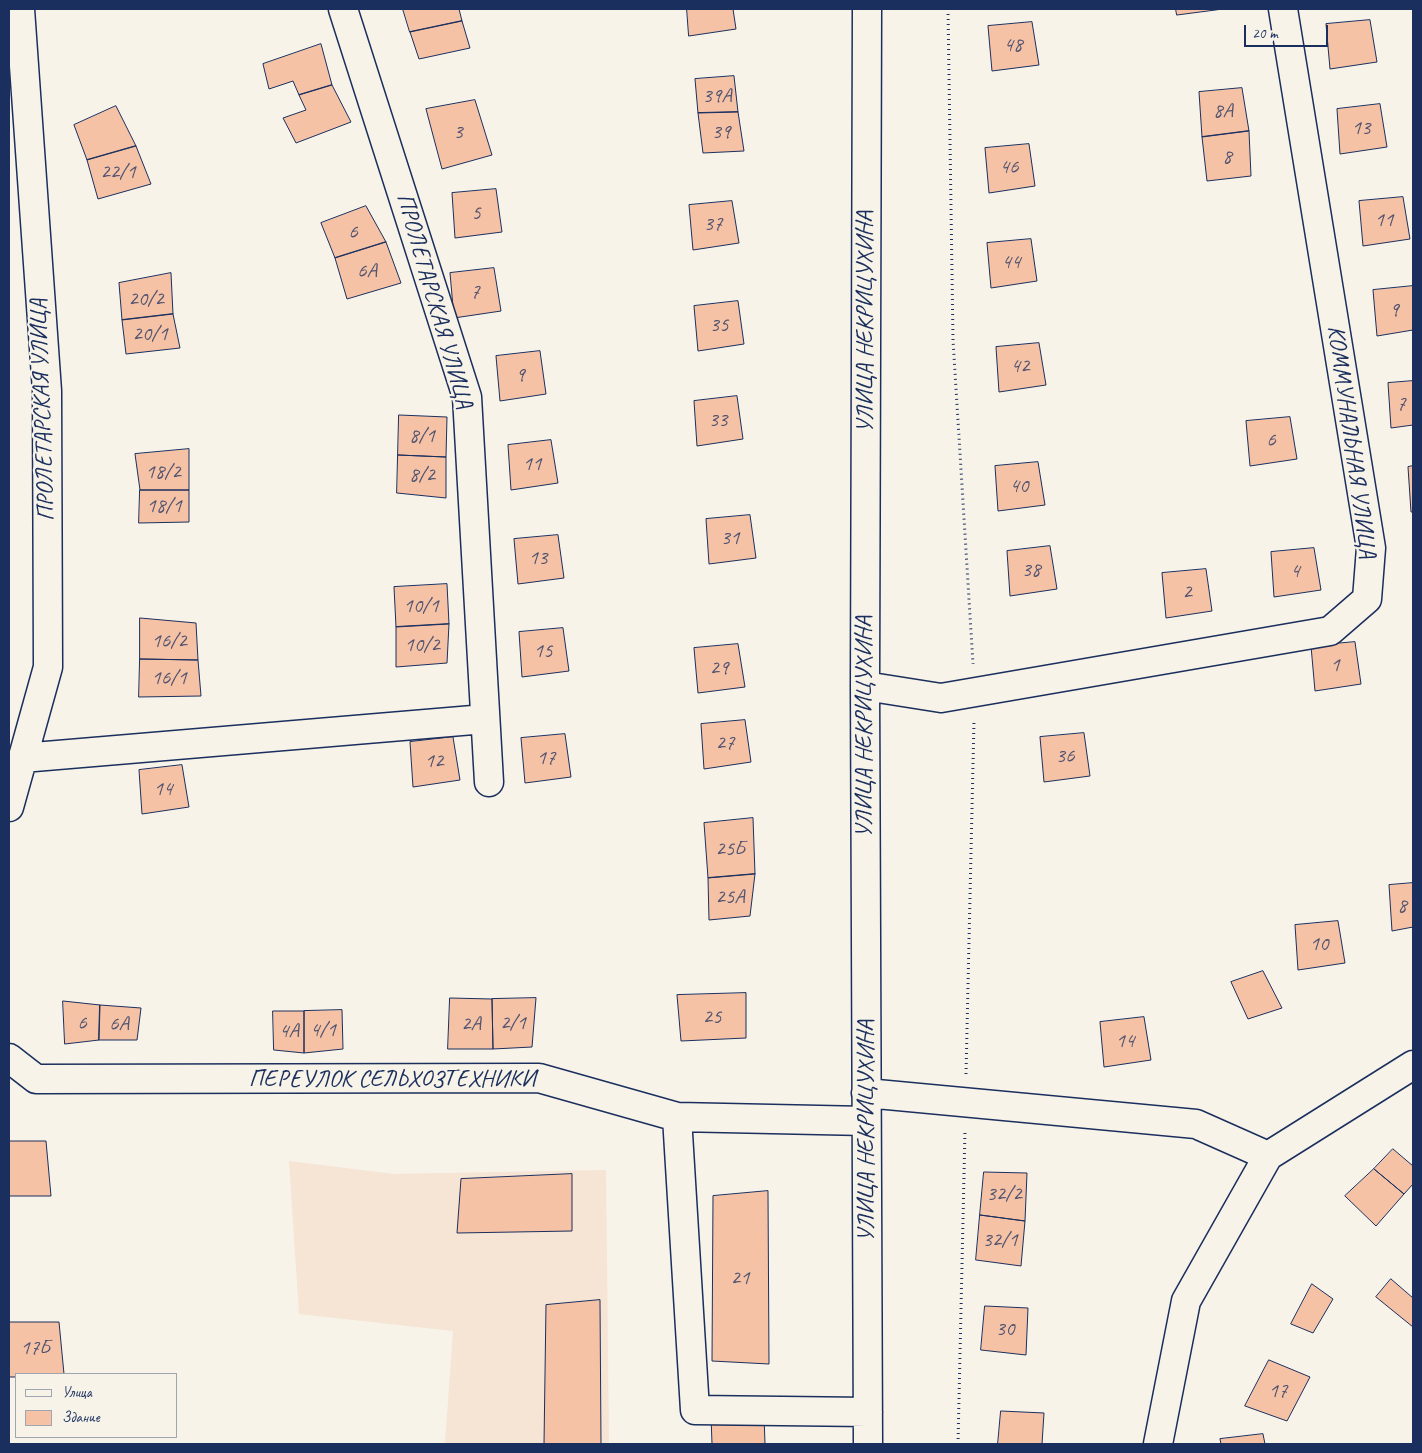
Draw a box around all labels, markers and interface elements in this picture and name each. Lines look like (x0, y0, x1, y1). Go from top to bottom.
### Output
scale bar (1247, 15, 1331, 47)
text: 20 m (1252, 24, 1278, 43)
house number: 48 (1004, 32, 1022, 58)
house number: 39А (702, 83, 732, 109)
house number: 8А (1213, 98, 1233, 124)
house number: 13 (1352, 115, 1370, 141)
house number: 3 (453, 119, 463, 145)
house number: 39 (712, 119, 730, 145)
house number: 8 (1222, 144, 1232, 170)
house number: 46 (1000, 154, 1018, 180)
house number: 22/1 (100, 159, 136, 185)
street label: ПРОЛЕТАРСКАЯ УЛИЦА (389, 190, 479, 412)
house number: 5 (471, 200, 481, 226)
house number: 11 (1375, 207, 1393, 233)
house number: 37 (704, 211, 722, 237)
street label: УЛИЦА НЕКРИЦУХИНА (852, 211, 880, 433)
house number: 6 (348, 219, 358, 245)
house number: 44 (1002, 249, 1020, 275)
house number: 6А (357, 258, 377, 284)
house number: 7 (470, 279, 480, 305)
house number: 20/2 (128, 286, 164, 312)
house number: 9 (1389, 297, 1399, 323)
street label: ПРОЛЕТАРСКАЯ УЛИЦА (25, 298, 61, 522)
house number: 35 (710, 312, 728, 338)
house number: 20/1 (132, 321, 168, 347)
street label: КОММУНАЛЬНАЯ УЛИЦА (1320, 324, 1382, 560)
house number: 42 (1011, 353, 1029, 379)
house number: 9 (515, 362, 525, 388)
house number: 7 (1396, 391, 1406, 417)
house number: 33 (709, 407, 727, 433)
house number: 8/1 (409, 423, 435, 449)
house number: 6 (1266, 427, 1276, 453)
house number: 11 (523, 451, 541, 477)
house number: 18/2 (145, 459, 181, 485)
house number: 8/2 (409, 462, 435, 488)
house number: 40 (1010, 473, 1028, 499)
house number: 18/1 (146, 493, 182, 519)
house number: 31 (721, 525, 739, 551)
house number: 13 (529, 545, 547, 571)
house number: 38 (1022, 557, 1040, 583)
house number: 4 (1290, 558, 1300, 584)
house number: 2 (1182, 579, 1192, 605)
house number: 10/1 (403, 593, 439, 619)
street label: УЛИЦА НЕКРИЦУХИНА (851, 616, 879, 838)
house number: 16/2 (151, 628, 187, 654)
house number: 10/2 (404, 632, 440, 658)
house number: 15 (534, 638, 552, 664)
house number: 1 (1330, 652, 1340, 678)
house number: 29 (710, 655, 728, 681)
house number: 16/1 (151, 665, 187, 691)
house number: 27 (716, 730, 734, 756)
house number: 36 (1056, 743, 1074, 769)
house number: 17 (537, 745, 555, 771)
house number: 12 (425, 748, 443, 774)
house number: 14 (154, 776, 172, 802)
house number: 25Б (715, 836, 745, 862)
house number: 25А (715, 884, 745, 910)
house number: 8 (1397, 893, 1407, 919)
house number: 10 (1310, 931, 1328, 957)
house number: 25 (703, 1004, 721, 1030)
house number: 6 (77, 1010, 87, 1036)
house number: 2/1 (500, 1010, 526, 1036)
house number: 6А (109, 1011, 129, 1037)
house number: 2А (461, 1011, 481, 1037)
house number: 4/1 (310, 1017, 336, 1043)
house number: 4А (279, 1018, 299, 1044)
street label: УЛИЦА НЕКРИЦУХИНА (853, 1020, 881, 1242)
house number: 14 (1116, 1028, 1134, 1054)
street label: ПЕРЕУЛОК СЕЛЬХОЗТЕХНИКИ (249, 1066, 535, 1094)
house number: 32/2 (986, 1181, 1022, 1207)
house number: 32/1 (982, 1227, 1018, 1253)
house number: 21 (731, 1265, 749, 1291)
house number: 30 (996, 1316, 1014, 1342)
house number: 17Б (20, 1335, 50, 1361)
legend (15, 1373, 178, 1438)
house number: 17 (1269, 1378, 1287, 1404)
text: Улица (62, 1383, 92, 1402)
text: Здание (62, 1408, 100, 1427)

